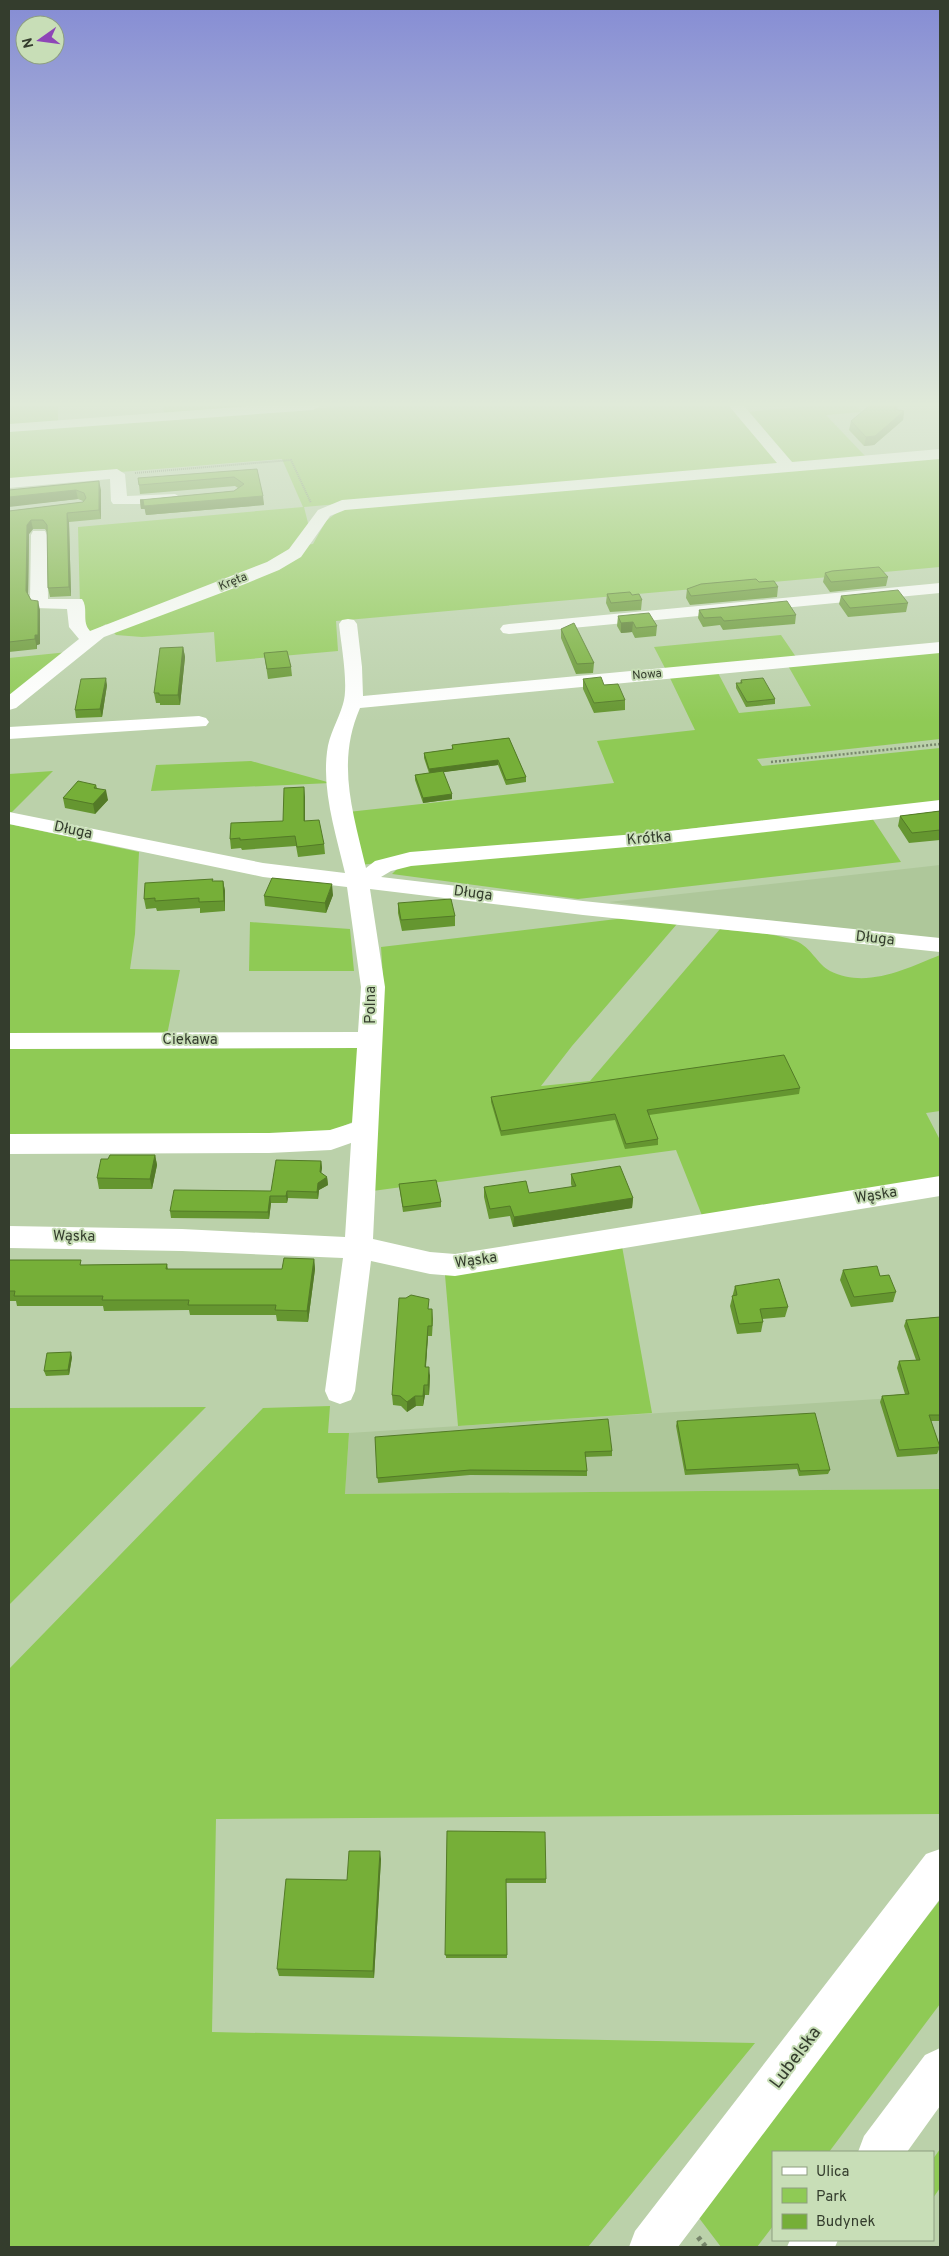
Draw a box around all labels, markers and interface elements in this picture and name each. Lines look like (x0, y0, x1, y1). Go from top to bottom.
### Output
north arrow (15, 15, 65, 65)
text: N (19, 36, 38, 50)
street label: Kręta (216, 569, 250, 595)
street label: Nowa (631, 666, 663, 684)
street label: Długa (52, 818, 94, 844)
street label: Krótka (626, 828, 672, 850)
street label: Długa (452, 882, 494, 906)
street label: Długa (855, 928, 895, 950)
street label: Polna (362, 986, 381, 1024)
street label: Ciekawa (162, 1031, 218, 1050)
street label: Wąska (853, 1183, 899, 1209)
street label: Wąska (53, 1227, 95, 1247)
street label: Wąska (454, 1249, 498, 1273)
street label: Lubelska (765, 2022, 827, 2094)
legend (772, 2151, 934, 2241)
text: Ulica (816, 2163, 849, 2182)
text: Park (816, 2188, 847, 2207)
text: Budynek (816, 2213, 875, 2232)

